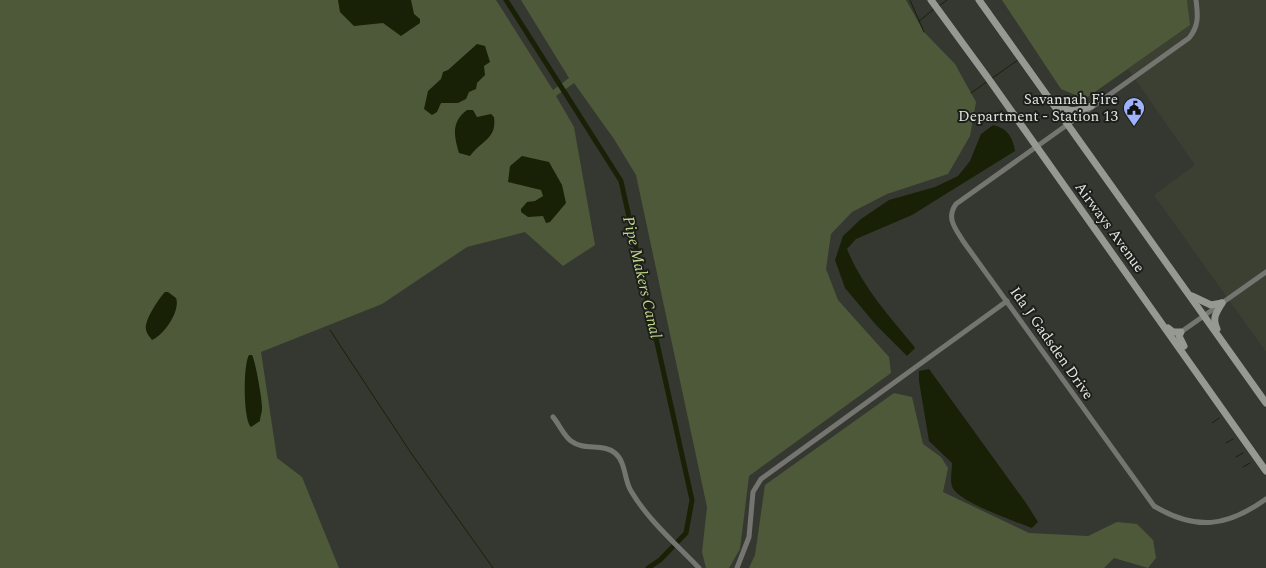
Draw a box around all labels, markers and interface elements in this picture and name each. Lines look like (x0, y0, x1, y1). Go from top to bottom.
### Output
place label: Savannah Fire Department - Station 13 (958, 88, 1118, 128)
public building icon: Savannah Fire Department - Station 13 (1122, 96, 1146, 127)
street label: Airways Avenue (1069, 177, 1150, 278)
water label: Pipe Makers Canal (616, 214, 668, 341)
street label: Ida J Gadsden Drive (1004, 282, 1099, 405)

